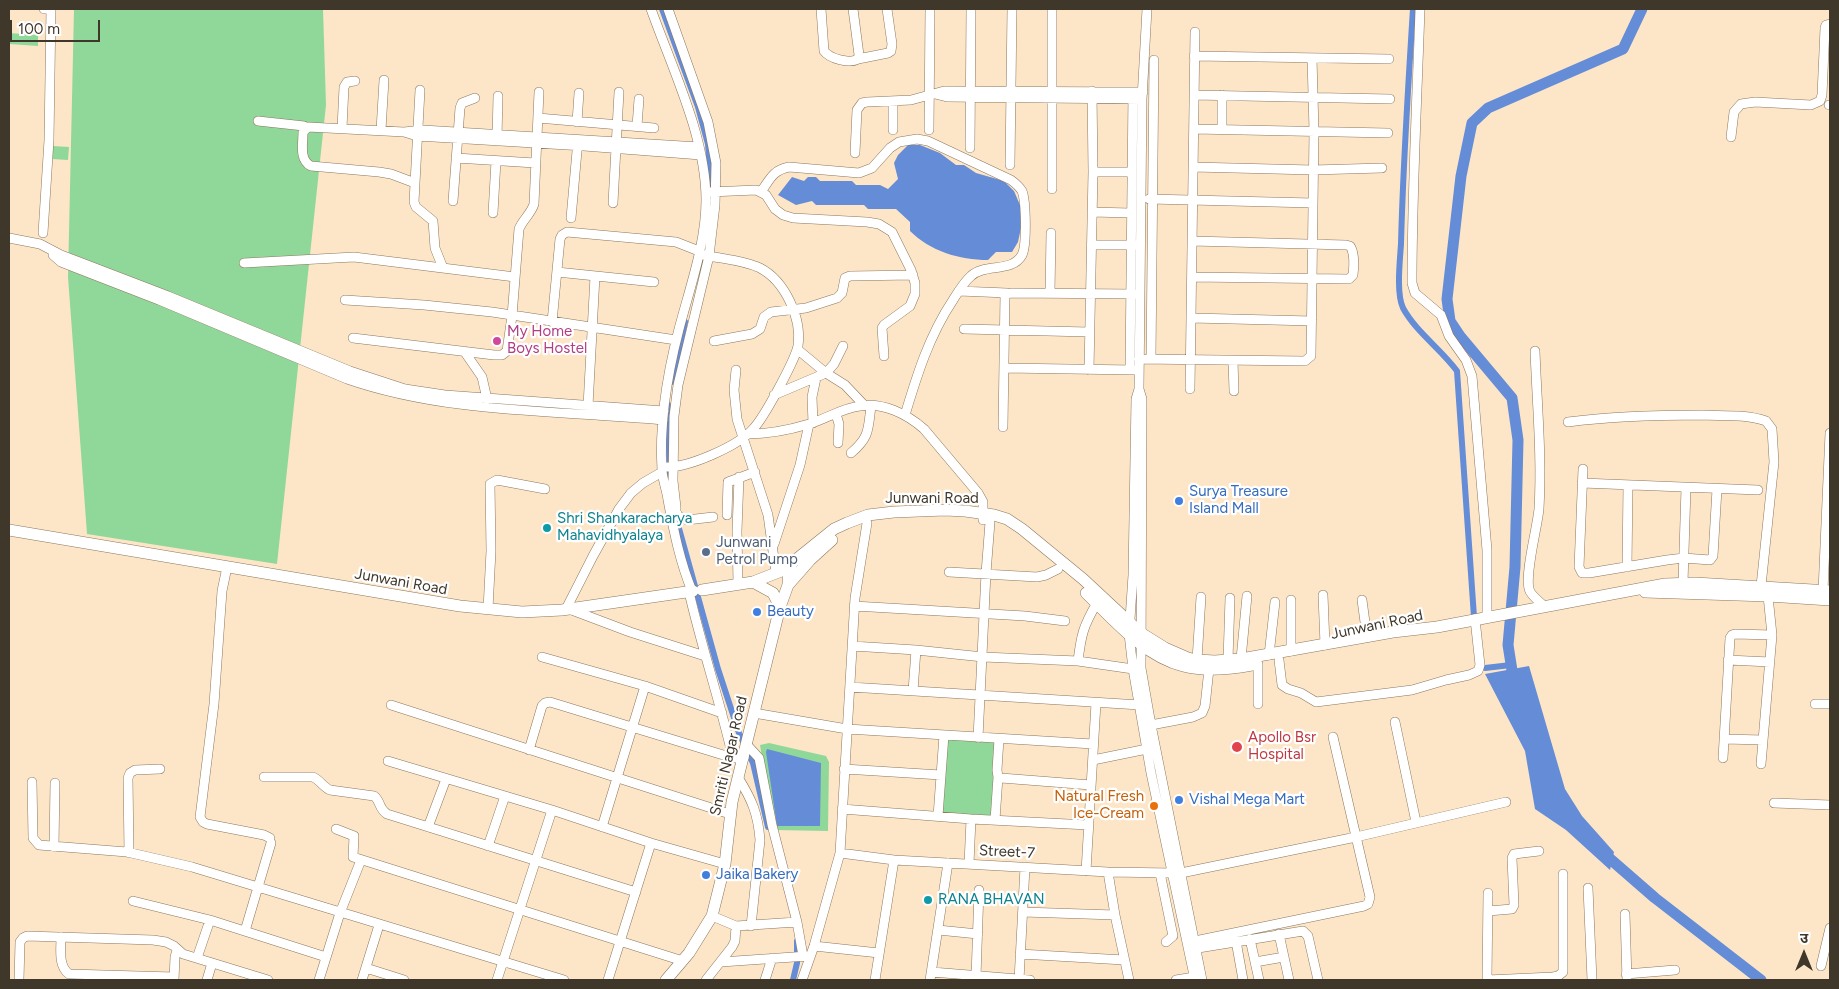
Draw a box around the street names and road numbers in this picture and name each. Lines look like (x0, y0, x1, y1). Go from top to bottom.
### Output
street label: Junwani Road (885, 490, 979, 508)
street label: Junwani Road (353, 565, 449, 599)
street label: Junwani Road (1329, 606, 1425, 644)
street label: Smriti Nagar Road (706, 694, 752, 818)
street label: Street-7 (978, 842, 1036, 862)

